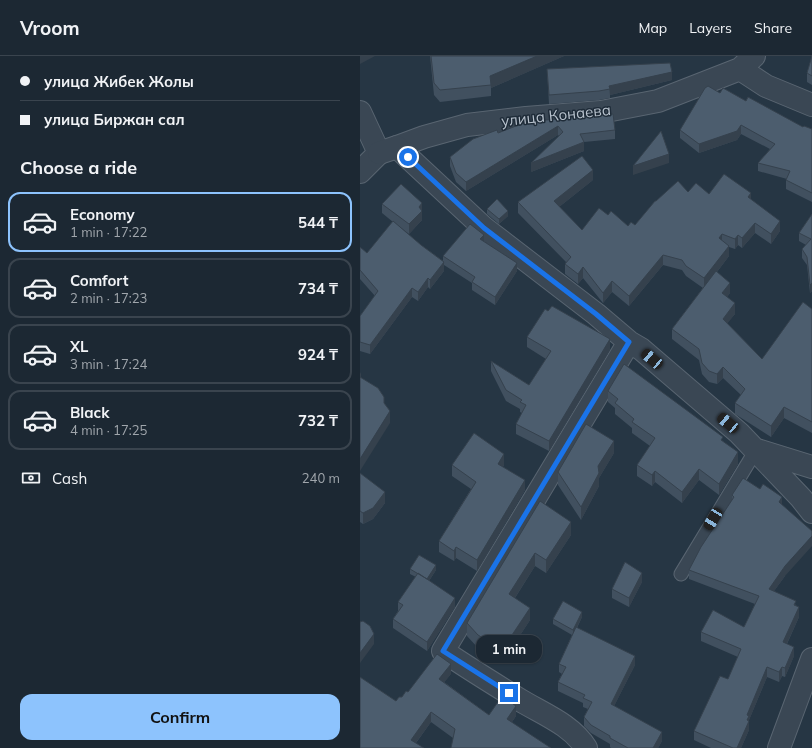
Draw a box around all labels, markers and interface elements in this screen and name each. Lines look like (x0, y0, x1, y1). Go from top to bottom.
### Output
text: Vroom (20, 16, 80, 40)
text: Map (638, 19, 667, 37)
text: Layers (689, 19, 732, 37)
text: Share (754, 19, 792, 37)
text: улица Жибек Жолы (44, 72, 194, 91)
street label: улица Конаева (500, 100, 612, 130)
text: улица Биржан сал (44, 110, 185, 129)
route start (399, 148, 417, 166)
text: Choose a ride (20, 156, 137, 179)
icon: car (22, 204, 58, 240)
text: Economy (70, 205, 135, 224)
text: 544 ₸ (298, 213, 338, 232)
text: 1 min · 17:22 (70, 224, 147, 240)
icon: car (22, 270, 58, 306)
text: Comfort (70, 271, 128, 290)
text: 734 ₸ (298, 279, 338, 298)
text: 2 min · 17:23 (70, 290, 147, 306)
icon: car (22, 336, 58, 372)
text: XL (70, 337, 88, 356)
text: 924 ₸ (298, 345, 338, 364)
car (639, 347, 665, 371)
text: 3 min · 17:24 (70, 356, 147, 372)
icon: car (22, 402, 58, 438)
text: Black (70, 403, 109, 422)
text: 732 ₸ (298, 411, 338, 430)
car (715, 411, 741, 435)
text: 4 min · 17:25 (70, 422, 147, 438)
icon: cash (20, 467, 42, 489)
text: Cash (52, 469, 87, 488)
text: 240 m (302, 470, 340, 486)
car (702, 506, 724, 532)
callout: 1 min (476, 635, 542, 663)
text: 1 min (492, 641, 526, 657)
route end (500, 684, 518, 702)
button: Confirm (20, 694, 340, 740)

